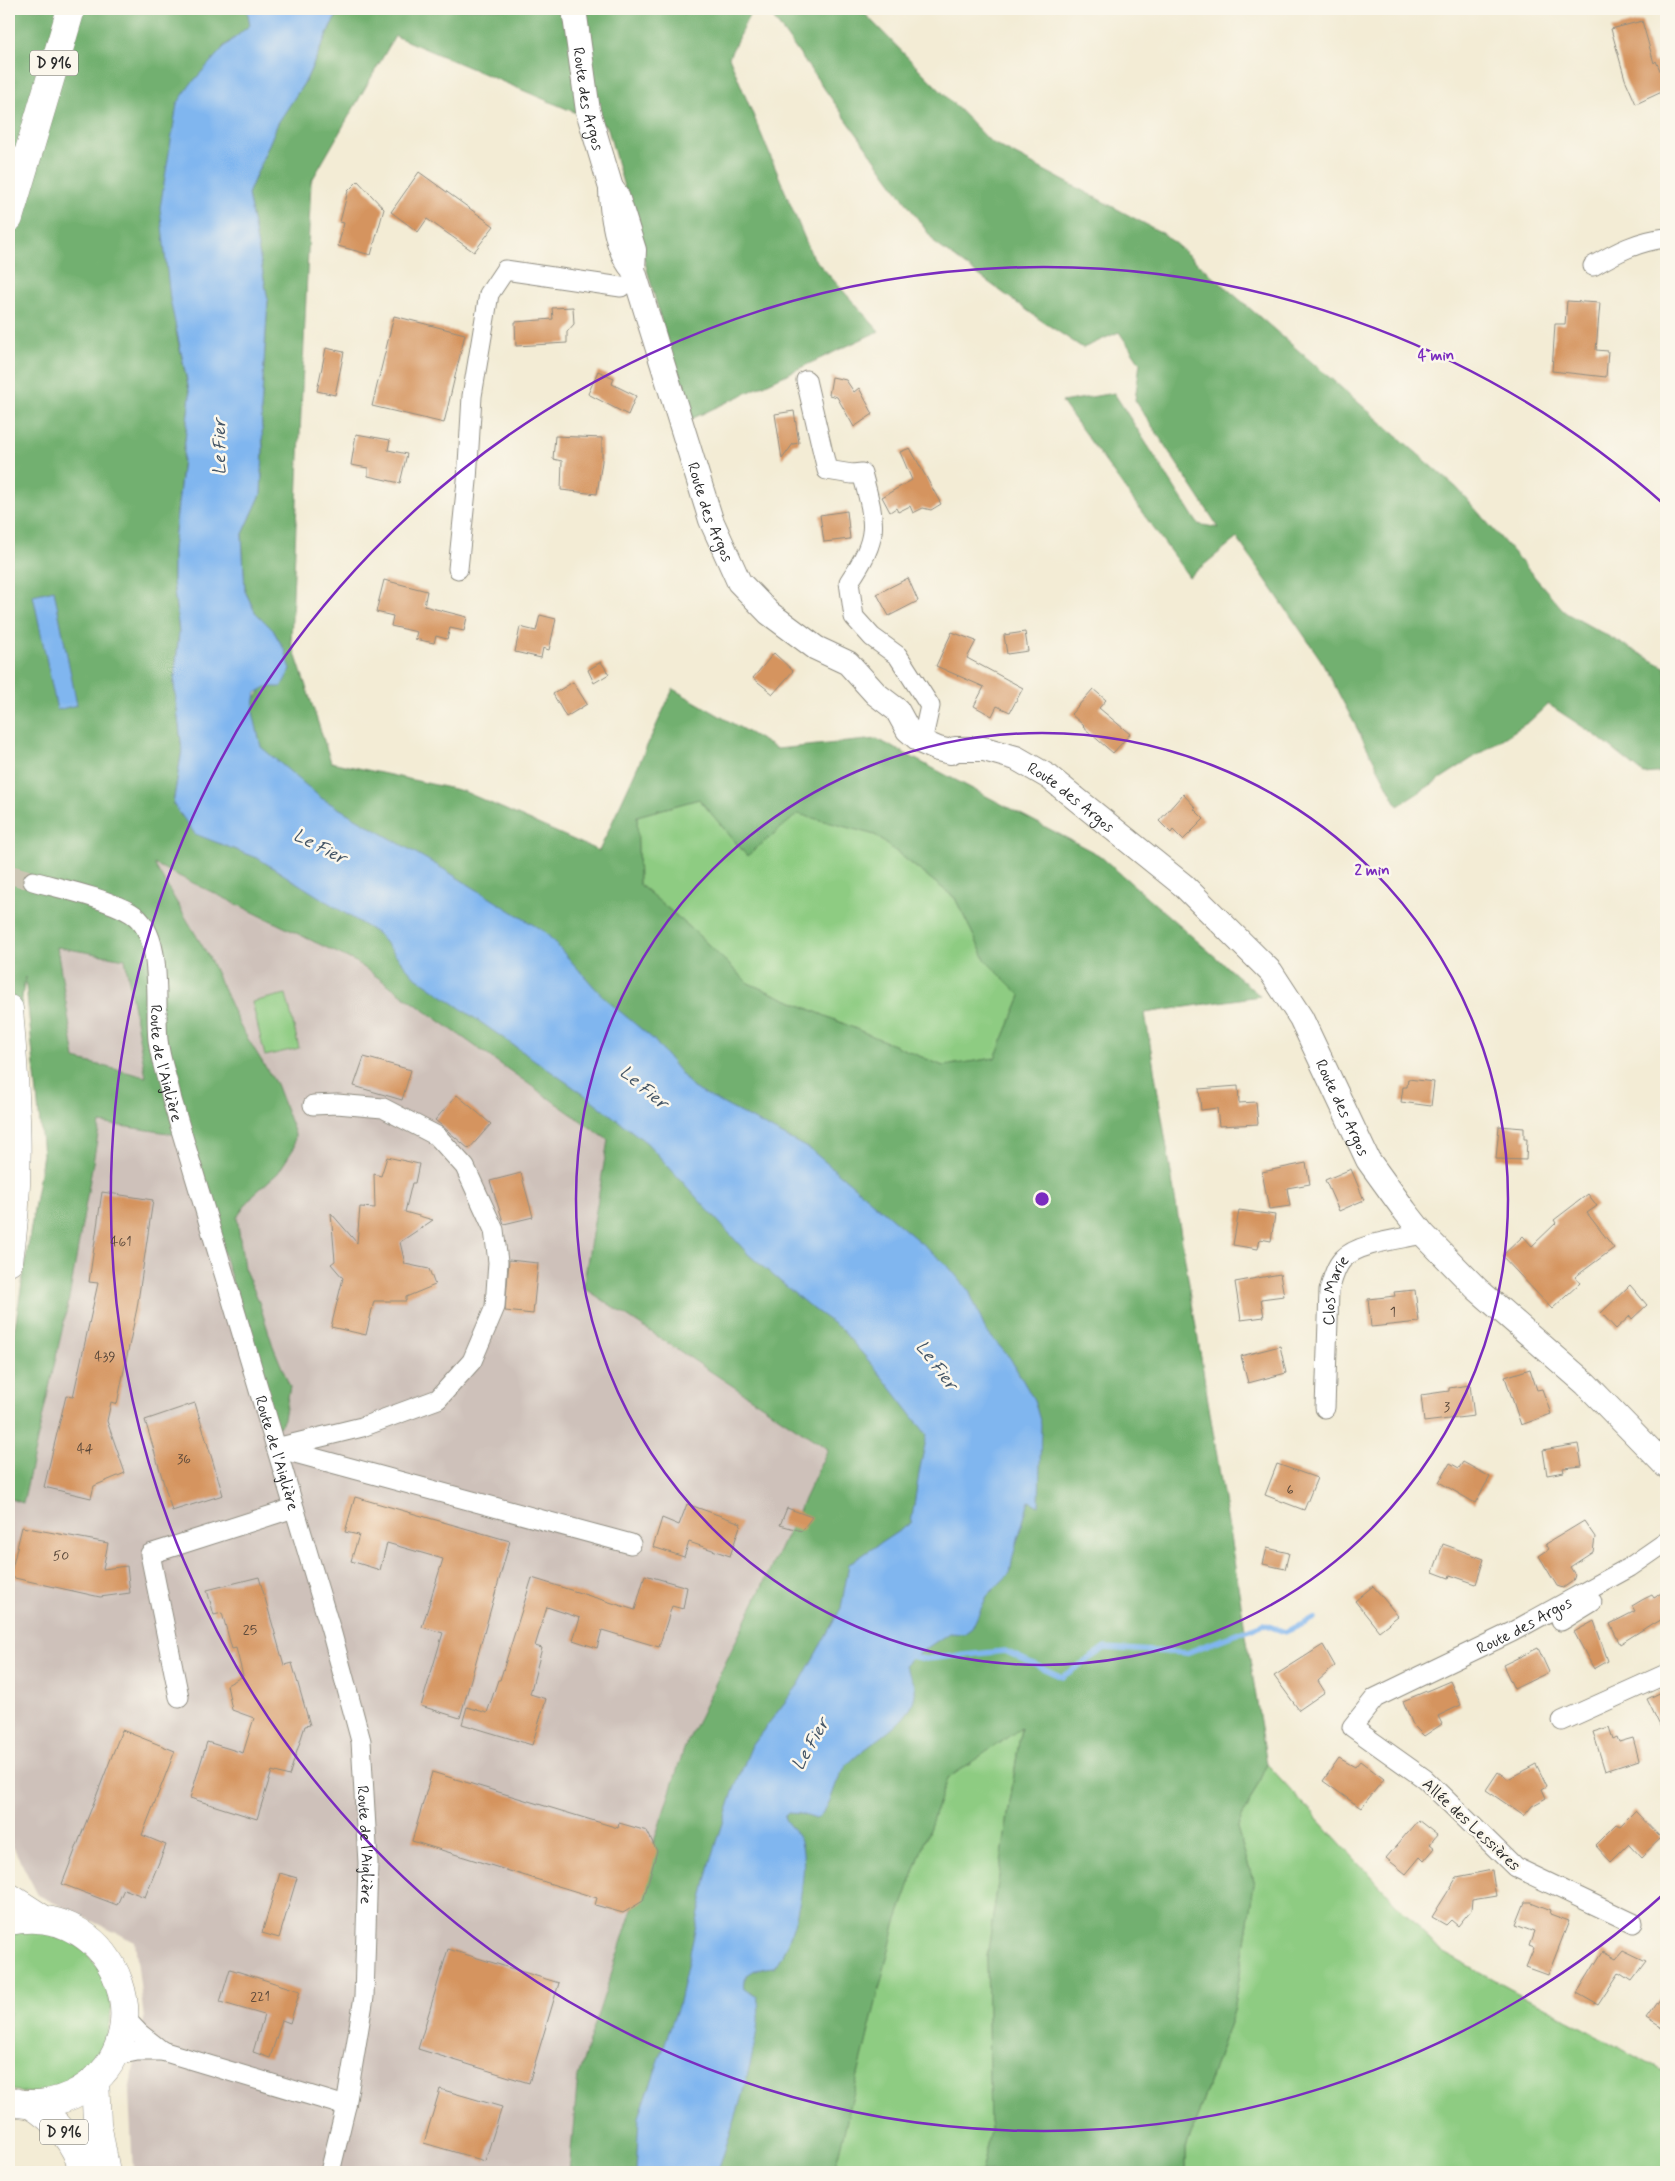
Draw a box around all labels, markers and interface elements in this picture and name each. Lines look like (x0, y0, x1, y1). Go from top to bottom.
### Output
street label: Route des Argos (567, 46, 608, 153)
road number: D 916 (30, 50, 78, 76)
text: 4 min (1418, 346, 1454, 366)
water label: Le Fier (208, 416, 232, 475)
street label: Route des Argos (682, 460, 738, 566)
street label: Route des Argos (1023, 758, 1118, 838)
water label: Le Fier (289, 823, 352, 871)
text: 2 min (1354, 861, 1390, 881)
street label: Route de l'Aiglière (145, 1005, 187, 1125)
street label: Route des Argos (1310, 1056, 1374, 1160)
water label: Le Fier (614, 1061, 675, 1117)
centre of rings (1033, 1190, 1051, 1208)
house number: 461 (110, 1233, 132, 1251)
street label: Clos Marie (1319, 1250, 1354, 1326)
house number: 1 (1390, 1303, 1396, 1321)
water label: Le Fier (910, 1336, 964, 1397)
house number: 439 (94, 1348, 116, 1366)
street label: Route de l'Aiglière (249, 1393, 303, 1513)
house number: 3 (1444, 1398, 1450, 1416)
house number: 44 (77, 1440, 94, 1458)
house number: 36 (177, 1450, 191, 1468)
house number: 6 (1286, 1481, 1294, 1499)
house number: 50 (53, 1547, 69, 1565)
street label: Route des Argos (1473, 1592, 1576, 1660)
house number: 25 (243, 1621, 257, 1639)
water label: Le Fier (786, 1712, 837, 1775)
street label: Allée des Lessières (1417, 1774, 1525, 1876)
street label: Route de l'Aiglière (352, 1785, 377, 1905)
house number: 221 (250, 1988, 270, 2006)
road number: D 916 (40, 2120, 88, 2144)

